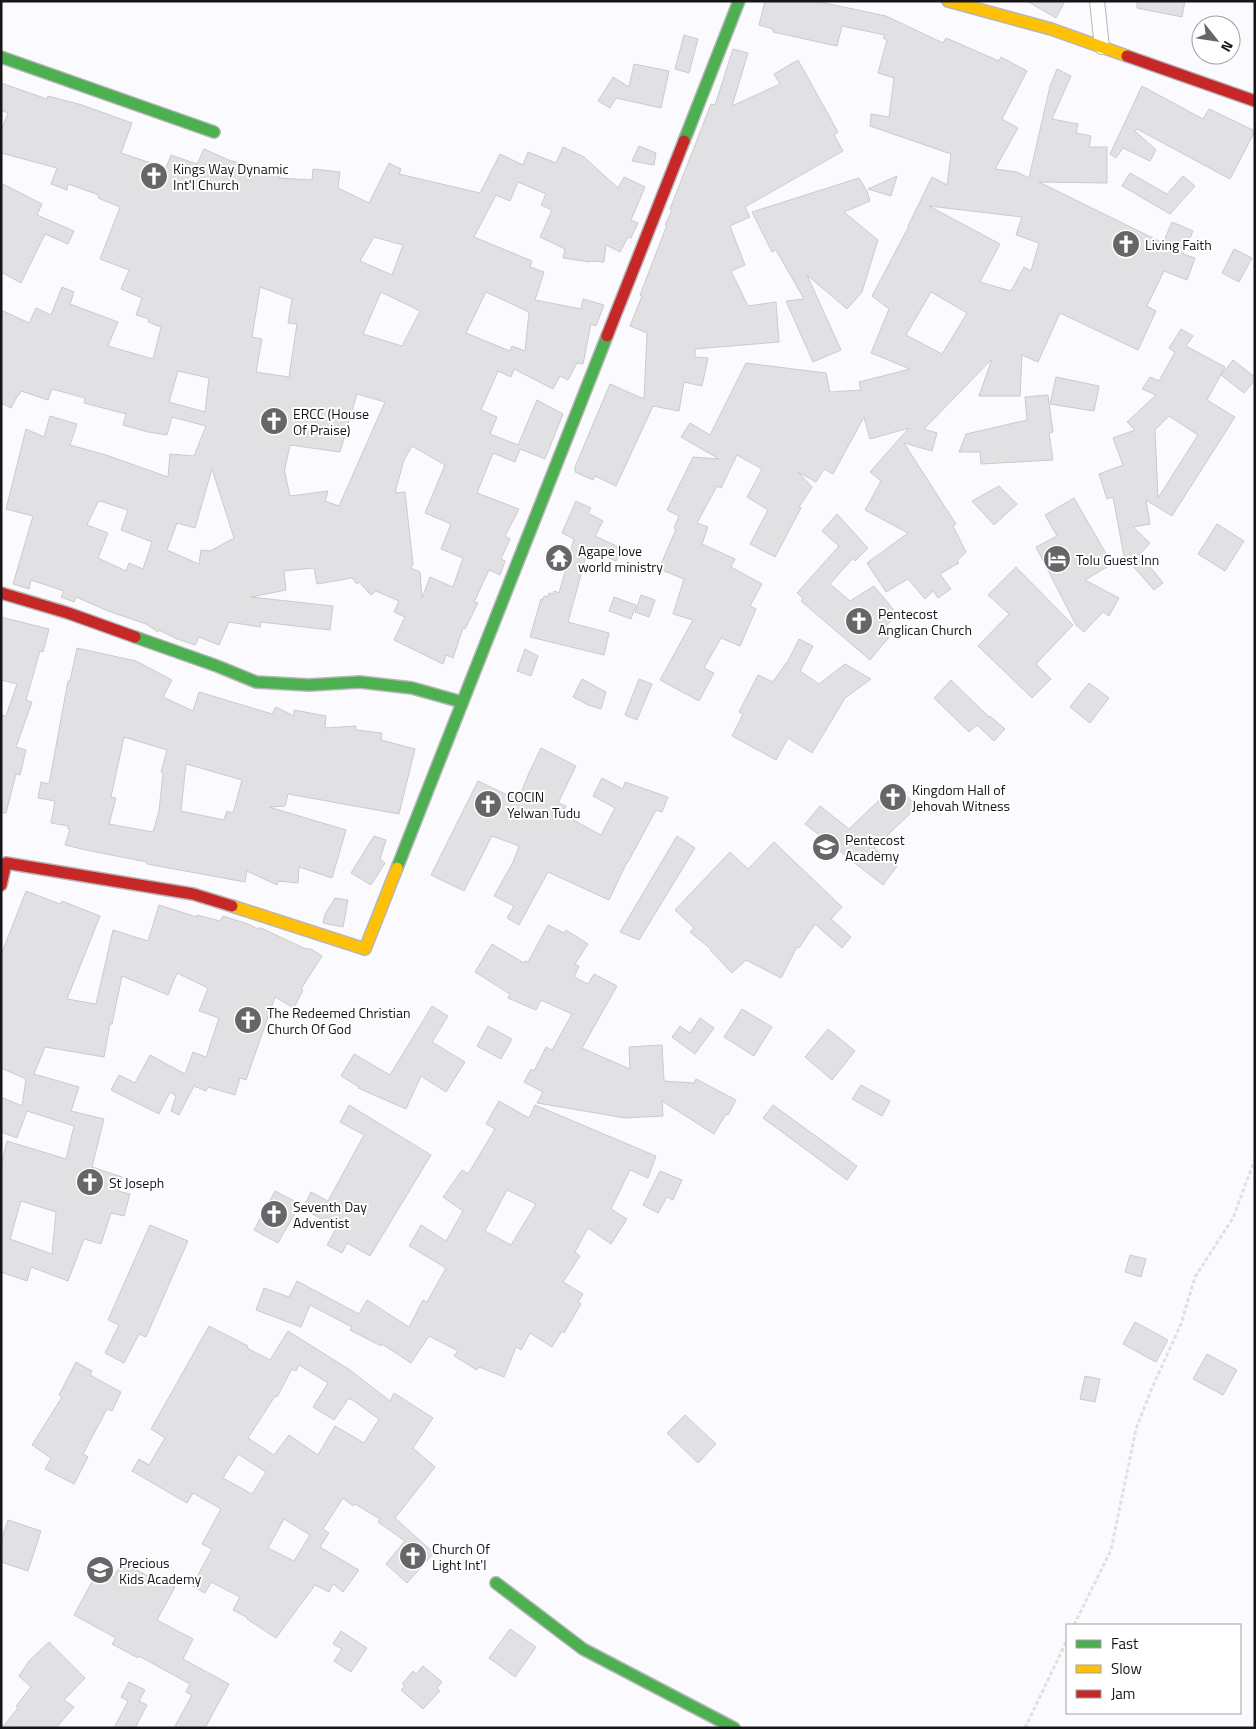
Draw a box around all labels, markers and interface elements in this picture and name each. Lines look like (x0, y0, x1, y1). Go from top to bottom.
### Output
north arrow (1191, 15, 1241, 65)
text: N (1216, 37, 1239, 56)
place label: Kings Way Dynamic Int'l Church (173, 158, 289, 195)
church icon: Kings Way Dynamic Int'l Church (139, 161, 169, 191)
church icon: Living Faith (1111, 229, 1141, 259)
place label: Living Faith (1145, 234, 1212, 255)
place label: ERCC (House Of Praise) (293, 403, 369, 440)
church icon: ERCC (House Of Praise) (259, 406, 289, 436)
place label: Agape love world ministry (578, 540, 663, 577)
temple icon: Agape love world ministry (544, 543, 574, 573)
hotel icon: Tolu Guest Inn (1042, 544, 1072, 574)
place label: Tolu Guest Inn (1076, 549, 1159, 570)
place label: Pentecost Anglican Church (878, 603, 972, 640)
church icon: Pentecost Anglican Church (844, 606, 874, 636)
place label: Kingdom Hall of Jehovah Witness (912, 779, 1010, 816)
church icon: Kingdom Hall of Jehovah Witness (878, 782, 908, 812)
place label: COCIN Yelwan Tudu (507, 786, 581, 823)
church icon: COCIN Yelwan Tudu (473, 789, 503, 819)
place label: Pentecost Academy (845, 829, 905, 866)
school or university icon: Pentecost Academy (811, 832, 841, 862)
place label: The Redeemed Christian Church Of God (267, 1002, 410, 1039)
church icon: The Redeemed Christian Church Of God (233, 1005, 263, 1035)
church icon: St Joseph (75, 1167, 105, 1197)
place label: St Joseph (109, 1172, 164, 1193)
place label: Seventh Day Adventist (293, 1196, 367, 1233)
church icon: Seventh Day Adventist (259, 1199, 289, 1229)
place label: Church Of Light Int'l (432, 1538, 490, 1575)
church icon: Church Of Light Int'l (398, 1541, 428, 1571)
place label: Precious Kids Academy (119, 1552, 202, 1589)
school or university icon: Precious Kids Academy (85, 1555, 115, 1585)
legend (1066, 1624, 1241, 1714)
text: Fast (1111, 1632, 1139, 1655)
text: Slow (1111, 1657, 1142, 1680)
text: Jam (1111, 1682, 1135, 1705)

